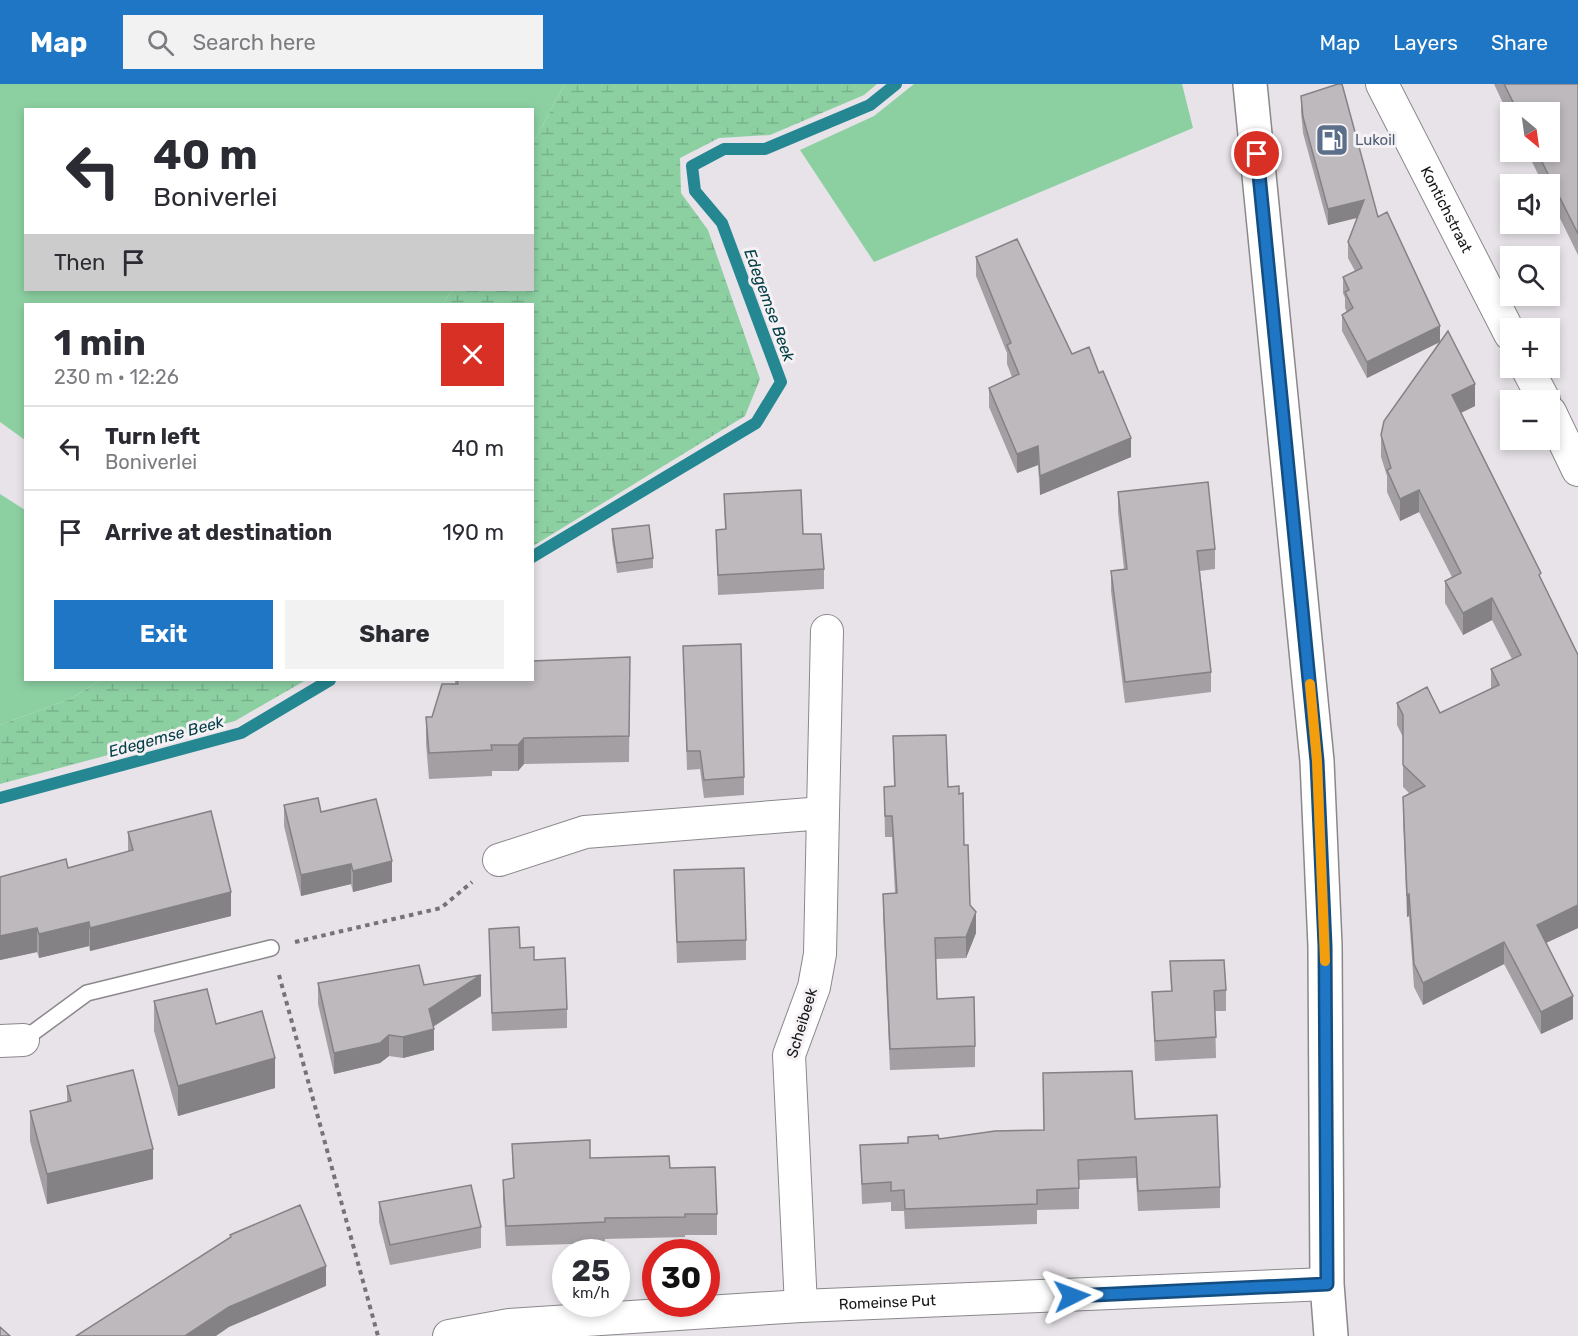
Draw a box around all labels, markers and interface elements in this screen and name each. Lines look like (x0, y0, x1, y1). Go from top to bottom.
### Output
search box (123, 15, 543, 69)
text: Map (30, 26, 87, 59)
icon: search (144, 26, 177, 59)
text: Search here (192, 29, 316, 56)
text: Map (1319, 30, 1360, 55)
text: Layers (1393, 30, 1458, 55)
text: Share (1491, 30, 1548, 55)
north arrow (1500, 102, 1560, 162)
map controls (1500, 102, 1560, 450)
fuel station icon: Lukoil (1314, 122, 1350, 158)
pin (1231, 128, 1282, 179)
text: 40 m (153, 130, 258, 180)
place label: Lukoil (1355, 131, 1396, 149)
icon: left (54, 132, 132, 210)
icon: arrive (1240, 137, 1273, 170)
street label: Kontichstraat (1417, 163, 1476, 256)
button: sound (1500, 174, 1560, 234)
text: Boniverlei (153, 181, 277, 213)
icon: arrive (117, 246, 150, 279)
water label: Edegemse Beek (740, 246, 799, 365)
button: search (1500, 246, 1560, 306)
text: Then (54, 249, 105, 276)
button: + (1500, 318, 1560, 378)
text: 1 min (54, 321, 146, 364)
button: close (441, 323, 504, 386)
text: 230 m · 12:26 (54, 365, 179, 389)
button: − (1500, 390, 1560, 450)
text: Turn left (105, 423, 200, 450)
icon: left (54, 432, 87, 465)
text: 40 m (451, 435, 504, 462)
text: Boniverlei (105, 450, 197, 474)
icon: arrive (54, 516, 87, 549)
text: Arrive at destination (105, 519, 332, 546)
text: 190 m (443, 519, 504, 546)
button: Exit (54, 600, 273, 669)
button: Share (285, 600, 504, 669)
water label: Edegemse Beek (106, 712, 227, 761)
street label: Scheibeek (783, 986, 821, 1060)
speed limit sign: 30 (642, 1239, 720, 1317)
text: 25 (572, 1253, 610, 1289)
position arrow (1040, 1264, 1104, 1328)
text: km/h (572, 1284, 610, 1302)
street label: Romeinse Put (838, 1291, 936, 1313)

